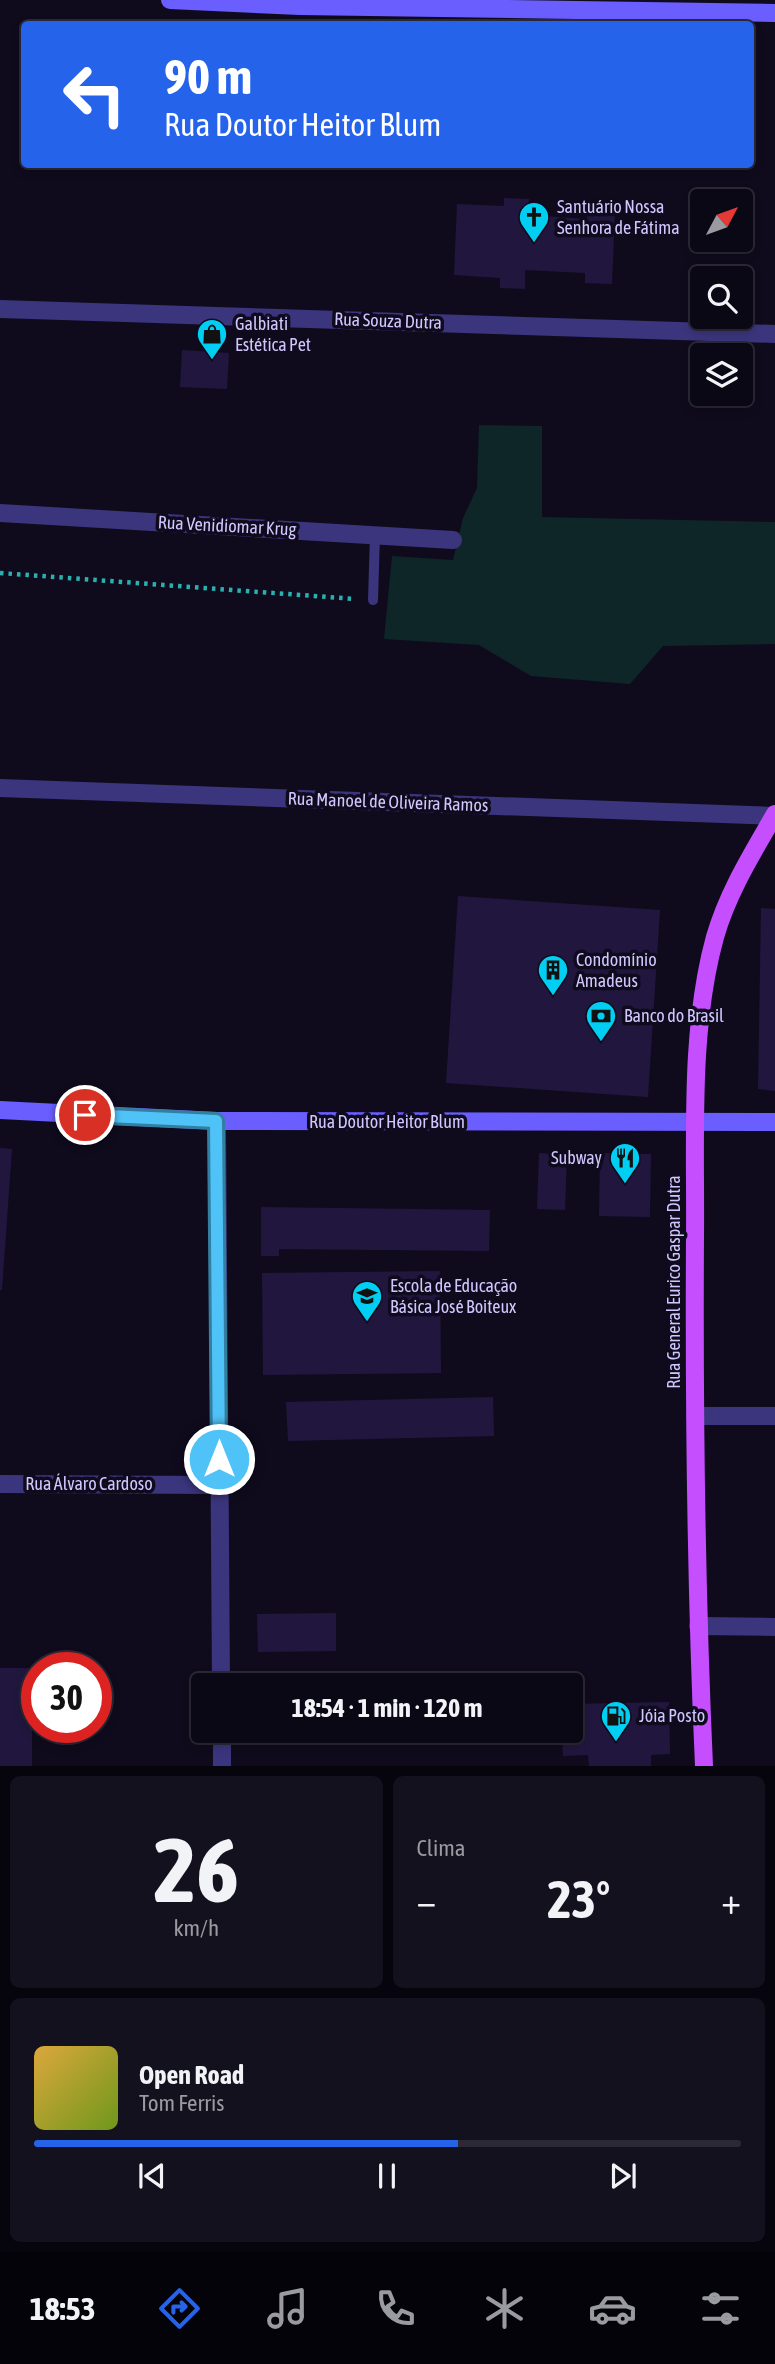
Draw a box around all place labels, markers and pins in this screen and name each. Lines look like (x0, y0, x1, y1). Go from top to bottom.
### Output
place label: Santuário Nossa Senhora de Fátima (557, 196, 680, 238)
church icon: Santuário Nossa Senhora de Fátima (517, 200, 551, 244)
place label: Galbiati Estética Pet (235, 313, 311, 355)
shop icon: Galbiati Estética Pet (195, 317, 229, 361)
place label: Condomínio Amadeus (576, 949, 657, 991)
building icon: Condomínio Amadeus (536, 953, 570, 997)
bank icon: Banco do Brasil (584, 999, 618, 1043)
place label: Banco do Brasil (624, 1005, 724, 1026)
pin (55, 1085, 115, 1145)
restaurant icon: Subway (608, 1141, 642, 1185)
place label: Subway (551, 1147, 602, 1168)
place label: Escola de Educação Básica José Boiteux (390, 1275, 517, 1317)
school or university icon: Escola de Educação Básica José Boiteux (350, 1279, 384, 1323)
fuel station icon: Jóia Posto (599, 1699, 633, 1743)
place label: Jóia Posto (639, 1705, 705, 1726)

